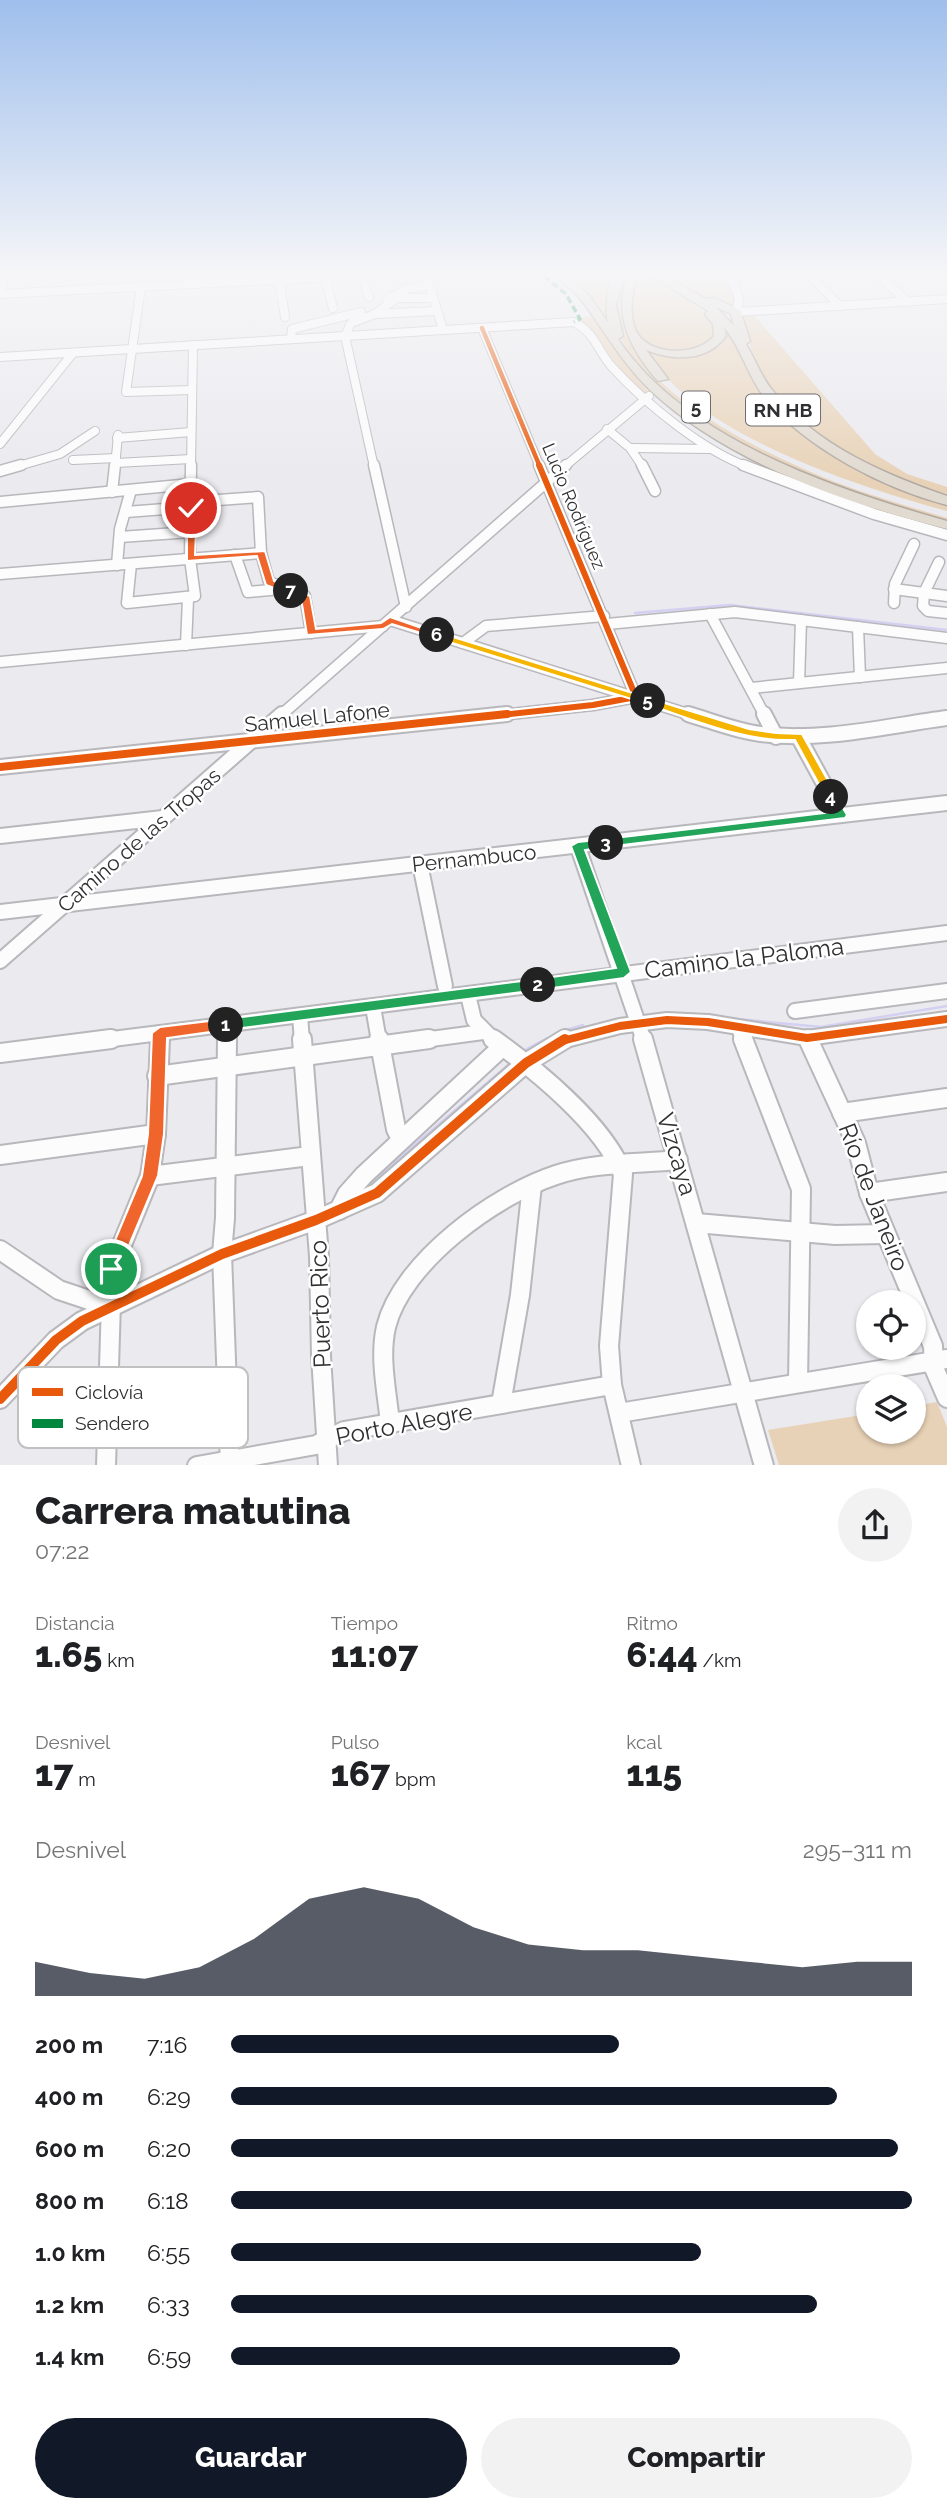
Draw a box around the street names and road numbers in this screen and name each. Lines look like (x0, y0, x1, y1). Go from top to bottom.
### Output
road number: 5 (682, 392, 710, 422)
road number: RN HB (746, 394, 820, 426)
street label: Lucio Rodríguez (538, 440, 610, 572)
street label: Samuel Lafone (243, 697, 391, 737)
street label: Camino de las Tropas (52, 762, 226, 918)
street label: Pernambuco (411, 839, 537, 877)
street label: Camino la Paloma (643, 931, 845, 985)
street label: Vizcaya (651, 1109, 703, 1199)
street label: Río de Janeiro (833, 1119, 915, 1275)
street label: Puerto Rico (303, 1240, 337, 1368)
street label: Porto Alegre (333, 1397, 475, 1451)

